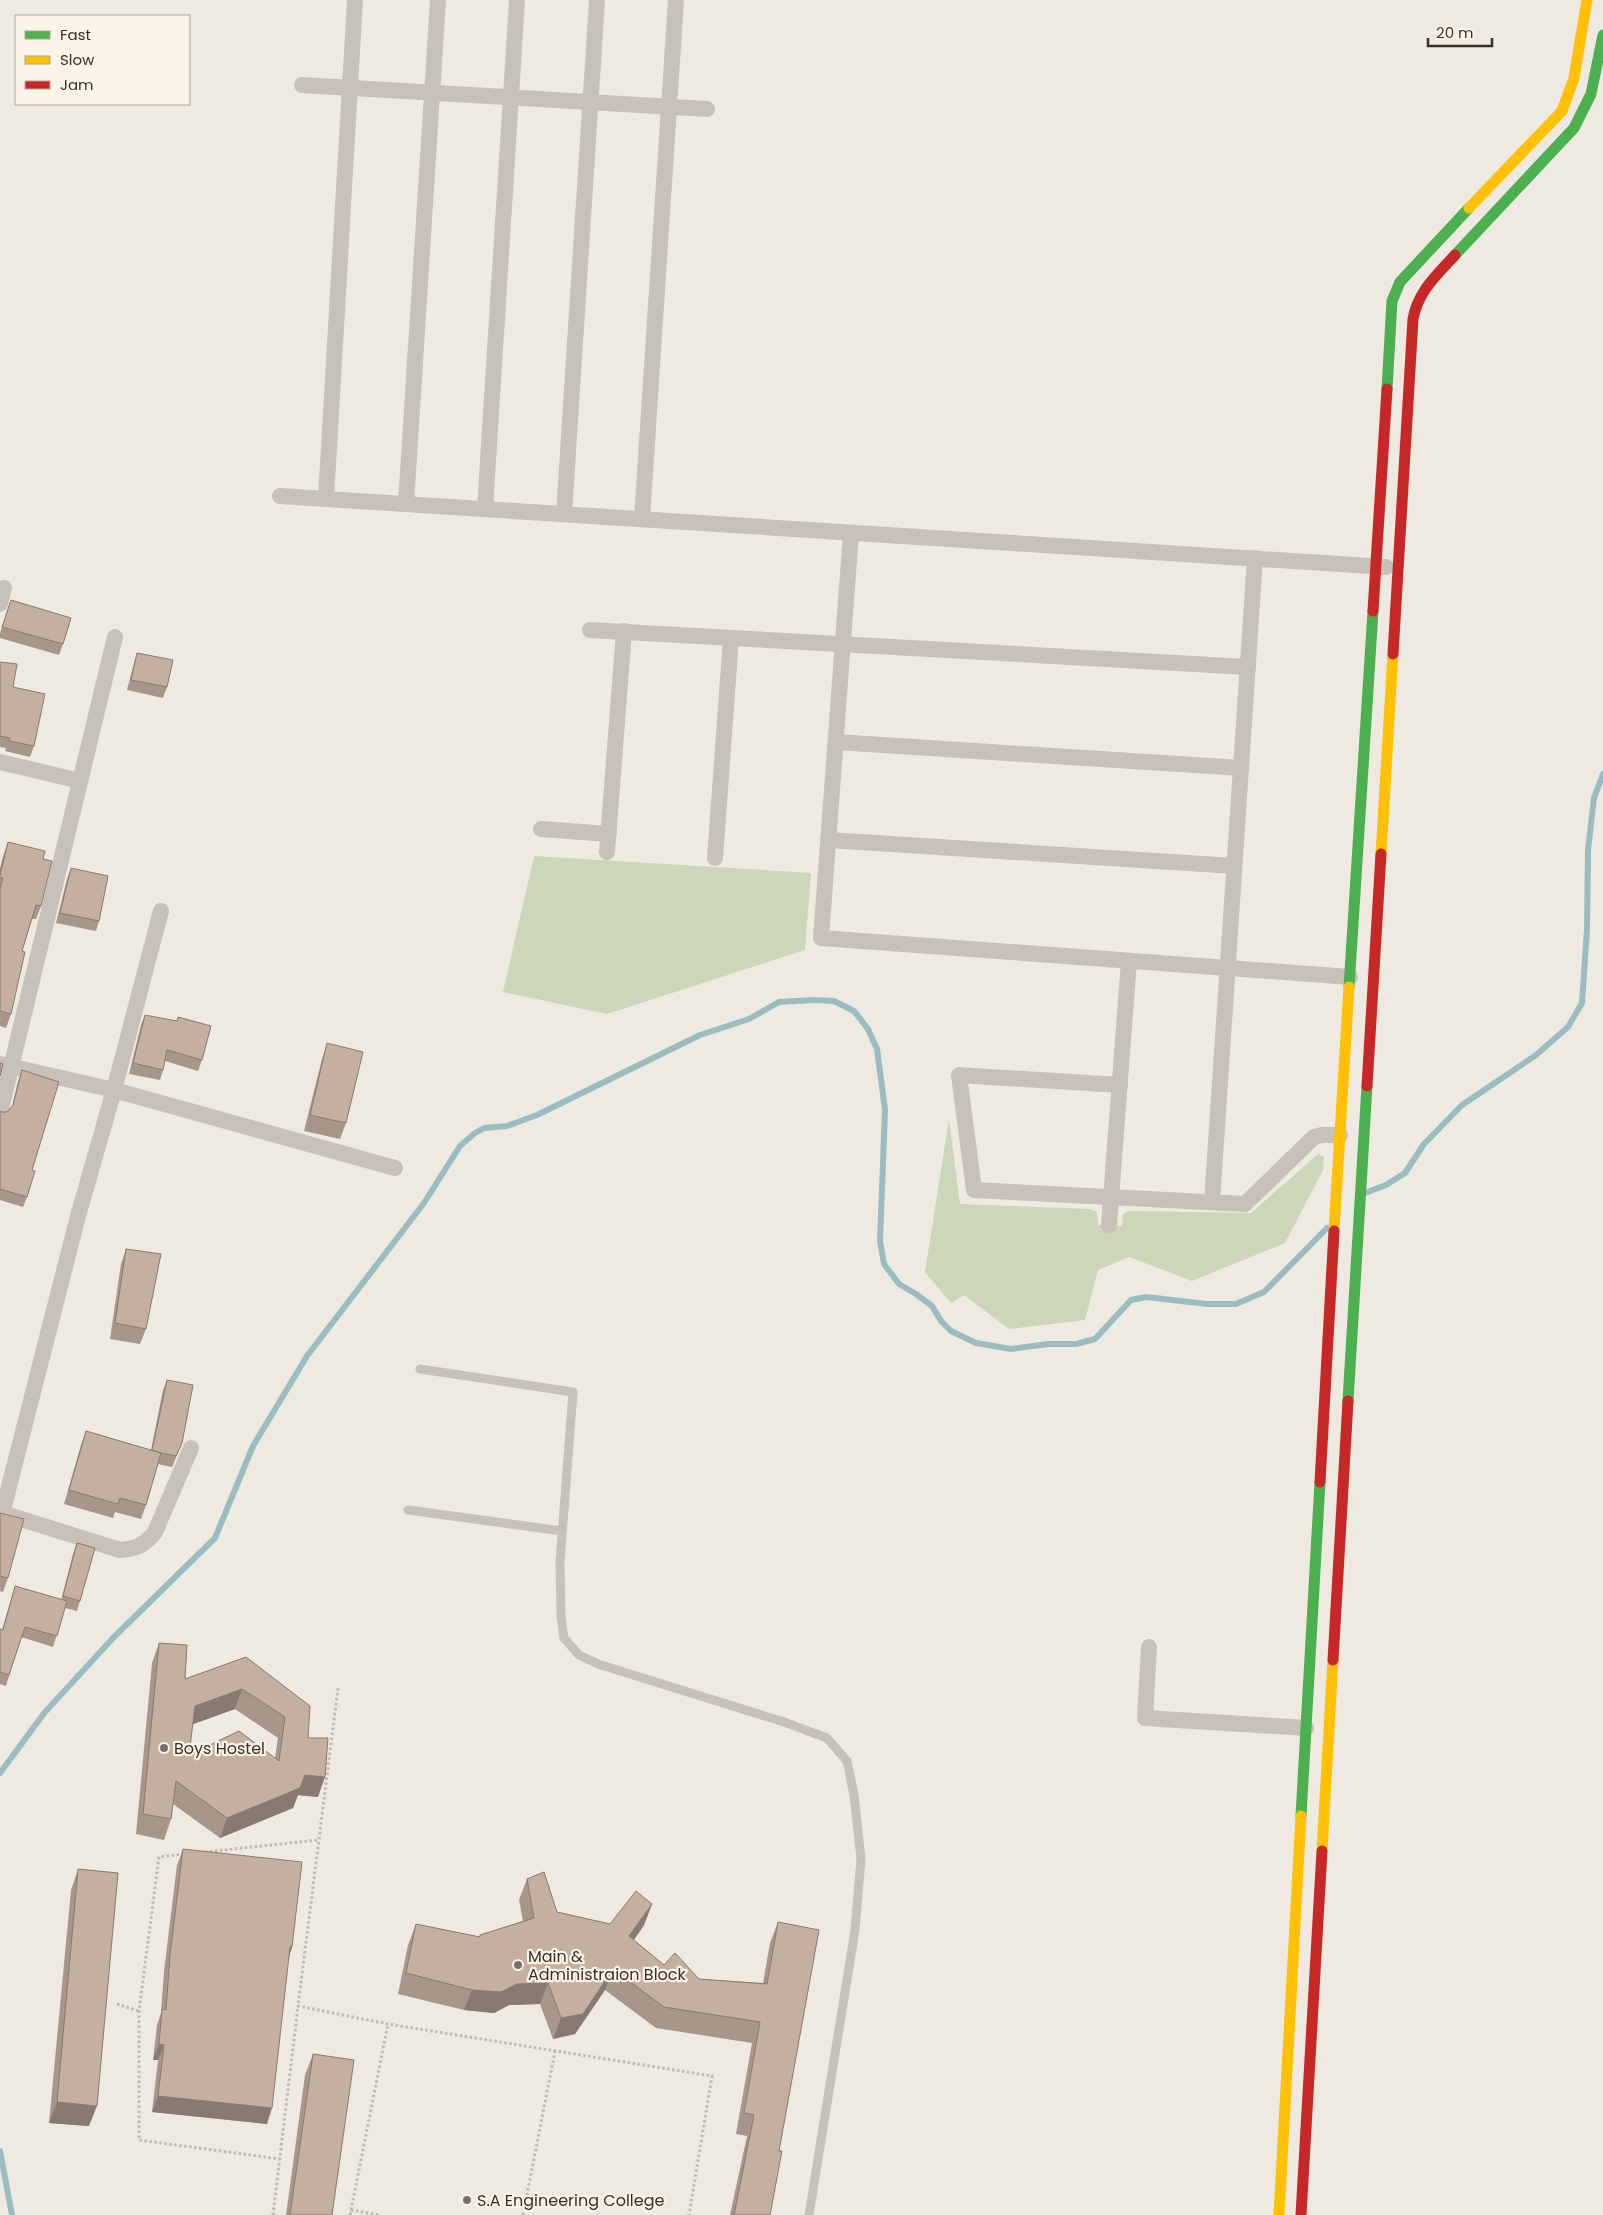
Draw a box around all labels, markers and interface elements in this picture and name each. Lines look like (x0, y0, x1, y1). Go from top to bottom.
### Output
legend (15, 15, 190, 105)
scale bar (1428, 15, 1492, 47)
text: 20 m (1436, 22, 1474, 43)
text: Fast (60, 24, 91, 45)
text: Slow (60, 49, 95, 70)
text: Jam (60, 74, 94, 95)
place label: Boys Hostel (174, 1737, 265, 1760)
marker: Boys Hostel (158, 1742, 170, 1754)
place label: Main & Administraion Block (528, 1945, 687, 1986)
marker: Main & Administraion Block (512, 1959, 524, 1971)
place label: S.A Engineering College (477, 2189, 665, 2212)
marker: S.A Engineering College (461, 2194, 473, 2206)

